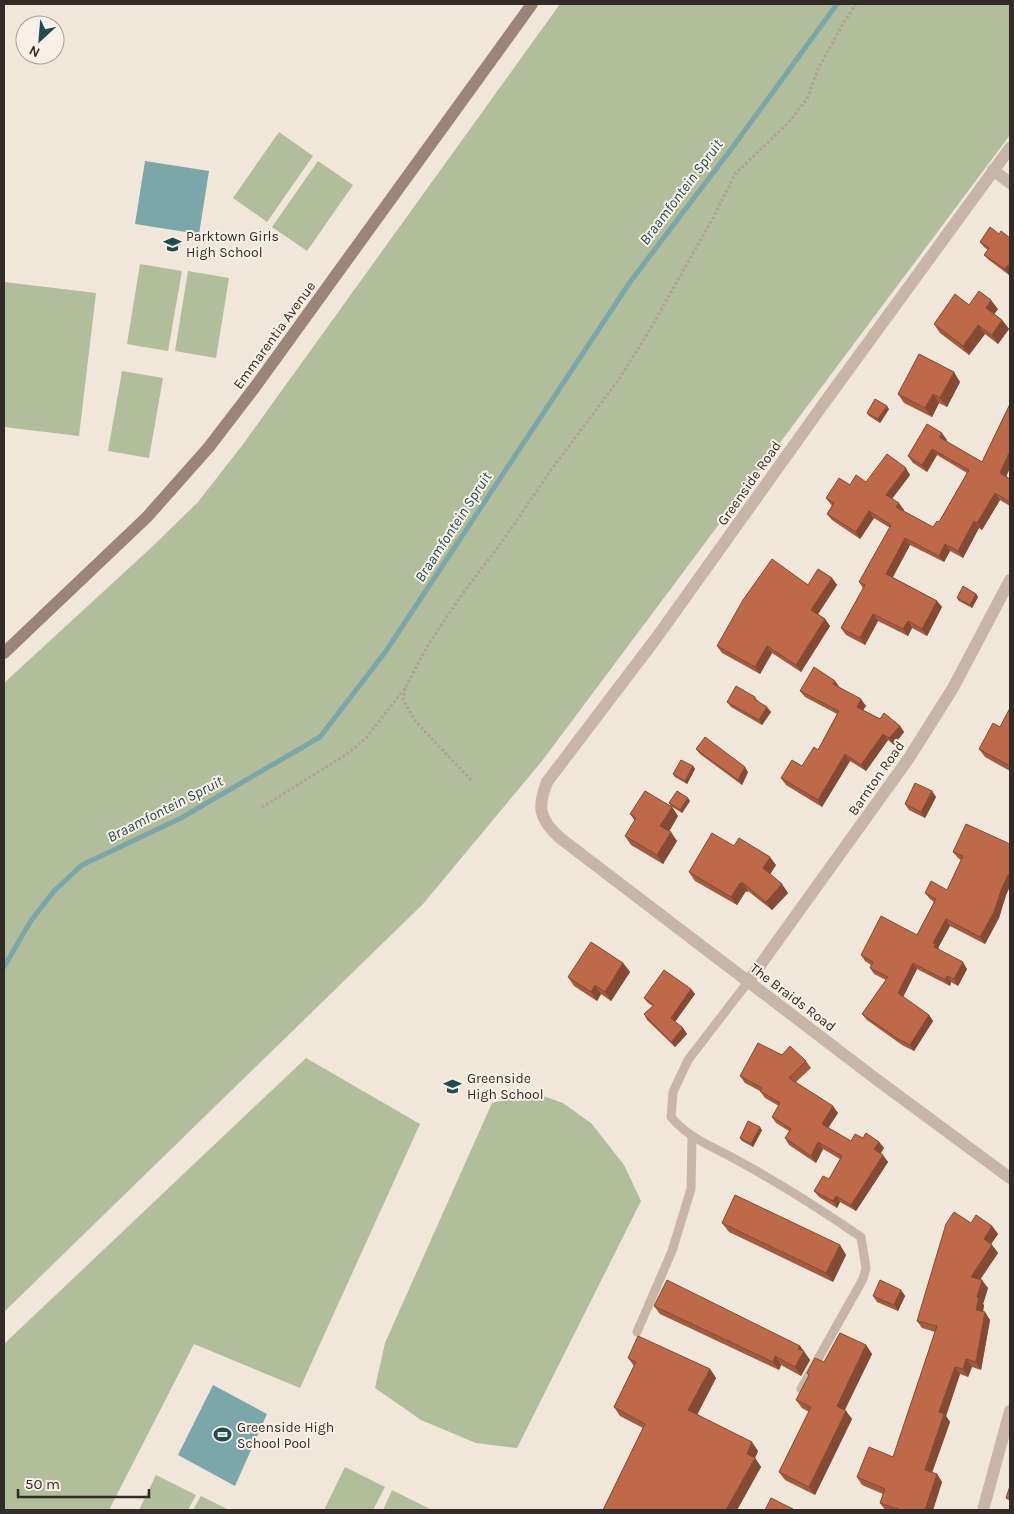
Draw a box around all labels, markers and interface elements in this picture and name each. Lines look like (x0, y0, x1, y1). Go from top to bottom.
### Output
north arrow (15, 15, 65, 65)
text: N (26, 41, 43, 61)
water label: Braamfontein Spruit (635, 135, 727, 248)
place label: Parktown Girls High School (186, 228, 279, 261)
school or university icon: Parktown Girls High School (162, 234, 182, 254)
street label: Emmarentia Avenue (230, 278, 319, 392)
street label: Greenside Road (714, 438, 785, 529)
water label: Braamfontein Spruit (411, 468, 496, 585)
street label: Barnton Road (845, 738, 908, 819)
water label: Braamfontein Spruit (104, 772, 227, 846)
street label: The Braids Road (747, 960, 839, 1035)
place label: Greenside High School (467, 1070, 544, 1103)
school or university icon: Greenside High School (443, 1076, 463, 1096)
place label: Greenside High School Pool (237, 1419, 334, 1452)
sports icon: Greenside High School Pool (213, 1425, 233, 1445)
scale bar (18, 1466, 149, 1498)
text: 50 m (25, 1475, 60, 1493)

